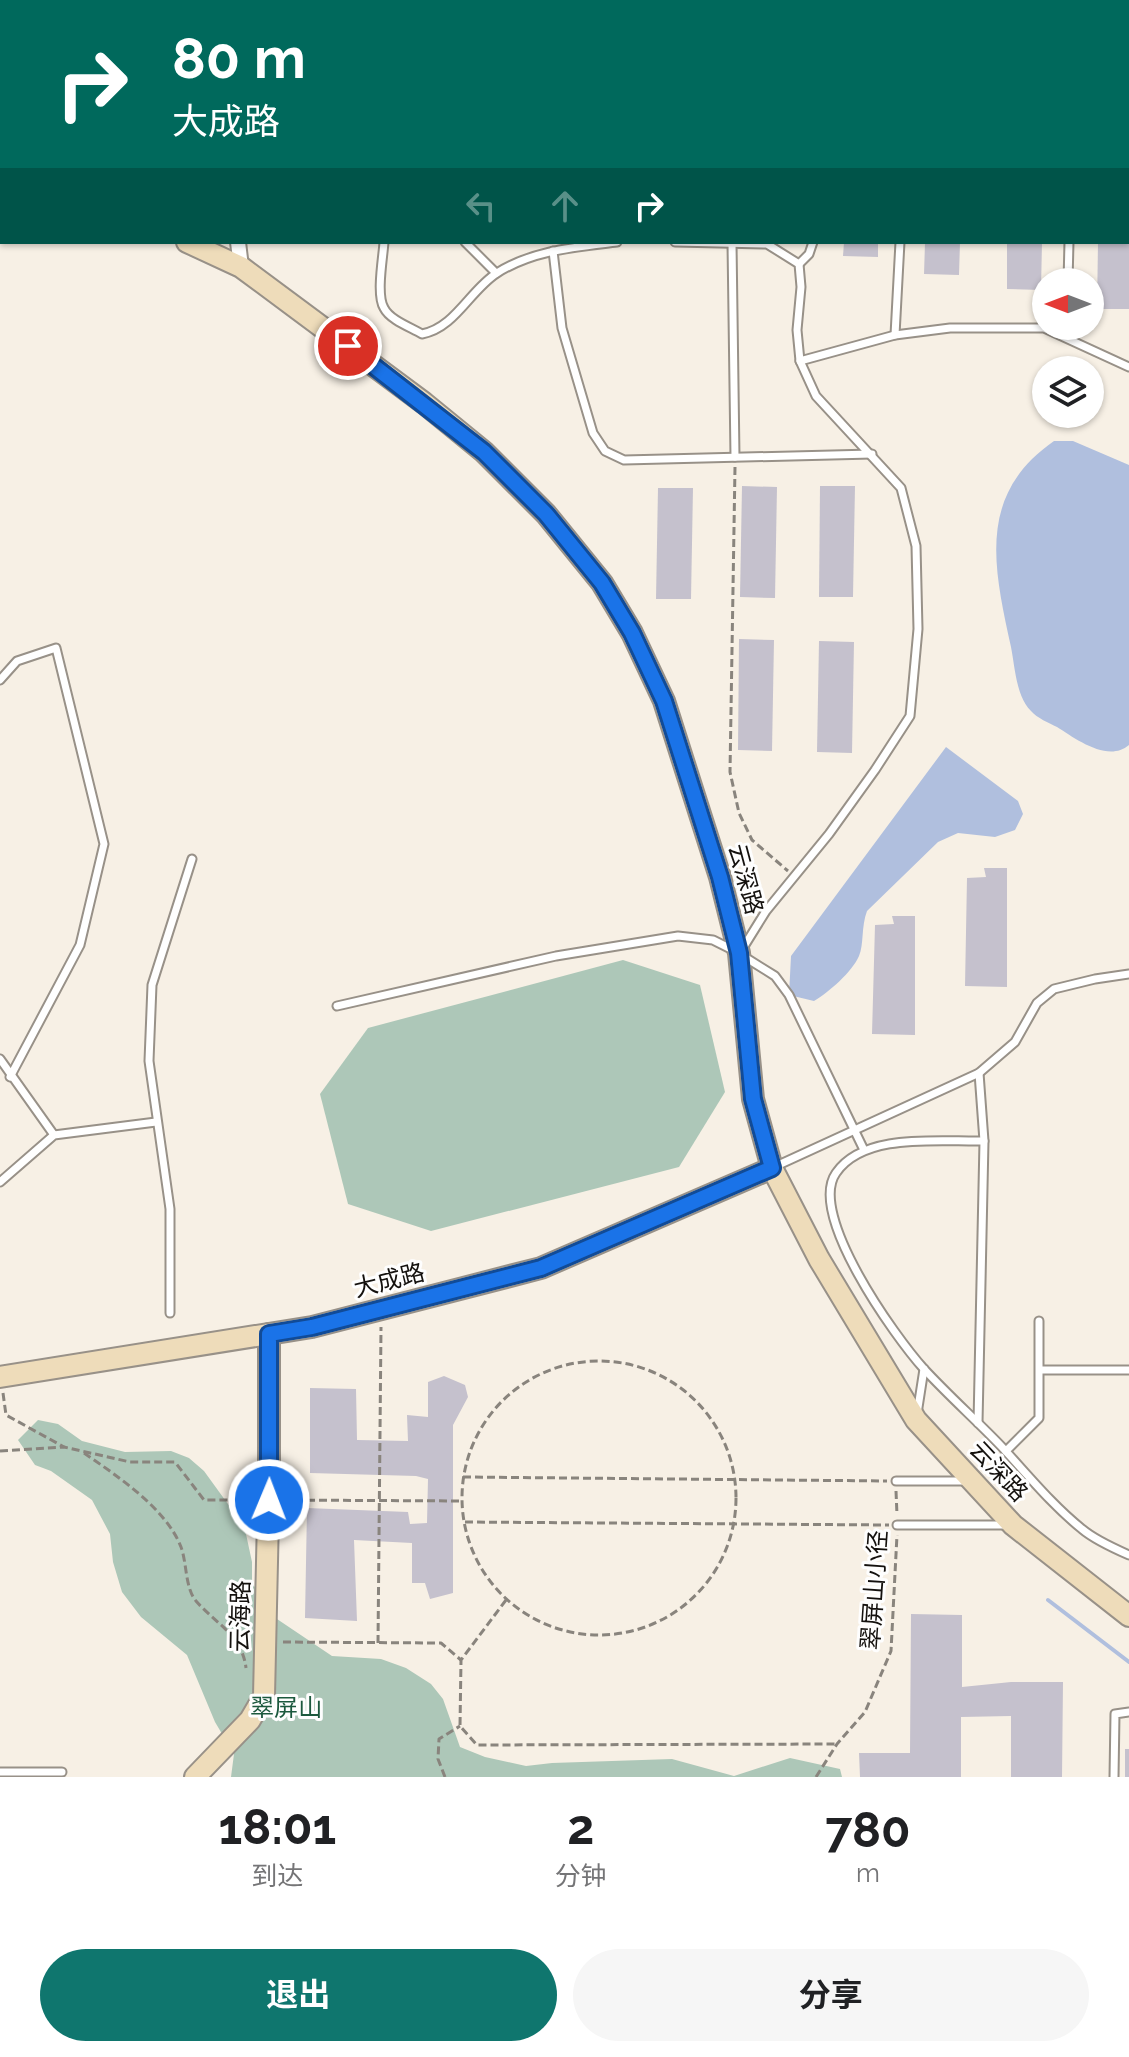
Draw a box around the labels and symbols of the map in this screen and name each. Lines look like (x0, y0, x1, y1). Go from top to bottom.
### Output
north arrow (1032, 268, 1104, 340)
pin (314, 312, 382, 380)
street label: 云深路 (723, 840, 769, 918)
street label: 大成路 (351, 1257, 427, 1303)
street label: 云深路 (964, 1435, 1034, 1507)
position arrow (227, 1458, 311, 1542)
street label: 翠屏山小径 (855, 1529, 893, 1651)
street label: 云海路 (225, 1580, 255, 1652)
park label: 翠屏山 (250, 1693, 322, 1722)

